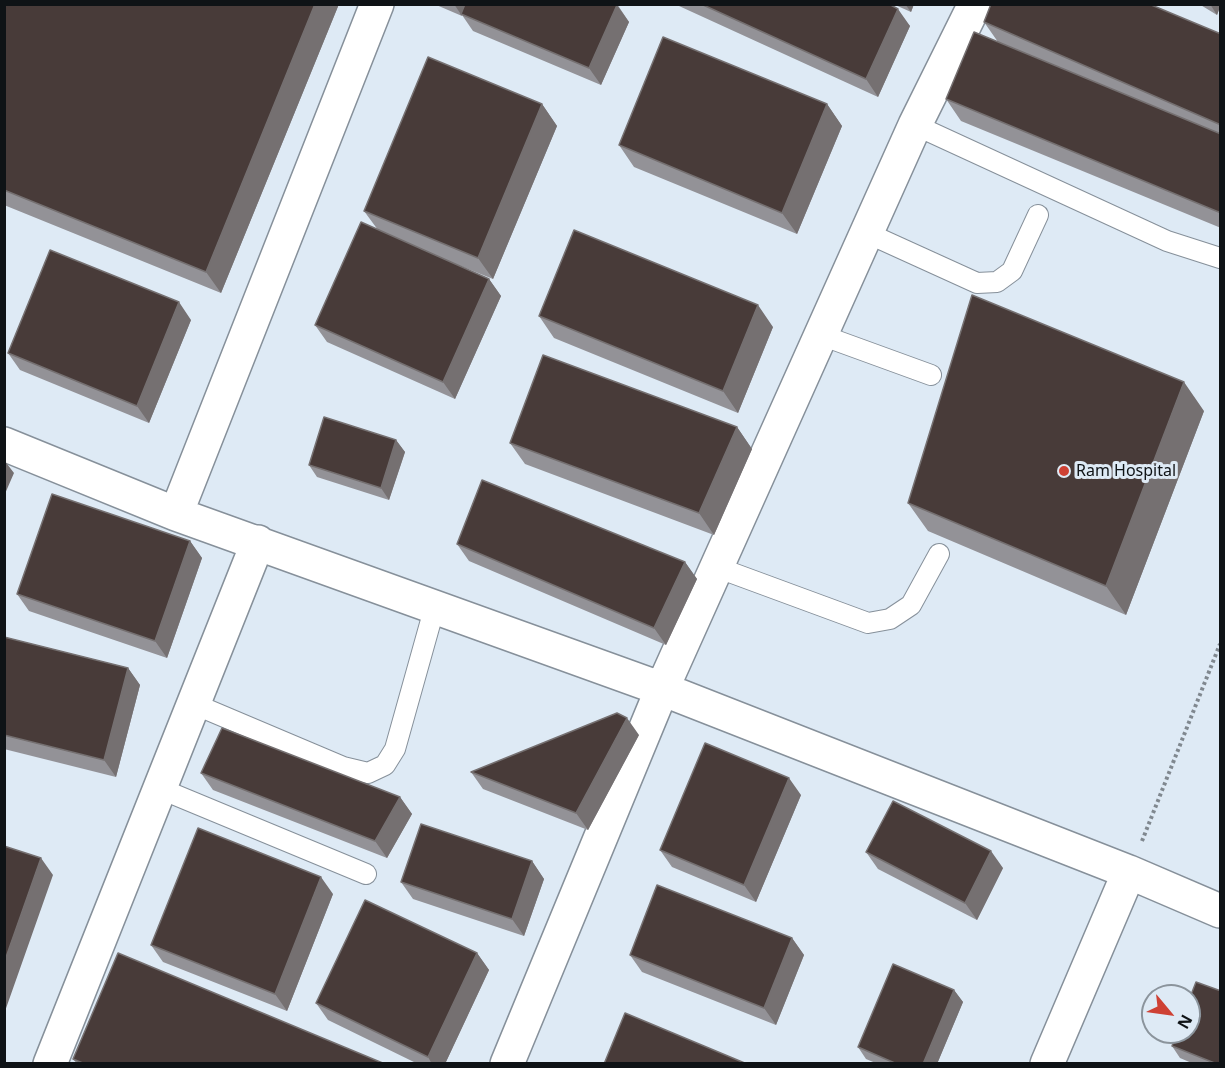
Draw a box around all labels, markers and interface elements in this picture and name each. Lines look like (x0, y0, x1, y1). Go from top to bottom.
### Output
place label: Ram Hospital (1076, 461, 1176, 481)
marker: Ram Hospital (1057, 464, 1071, 478)
north arrow (1141, 984, 1201, 1044)
text: N (1172, 1011, 1198, 1033)

